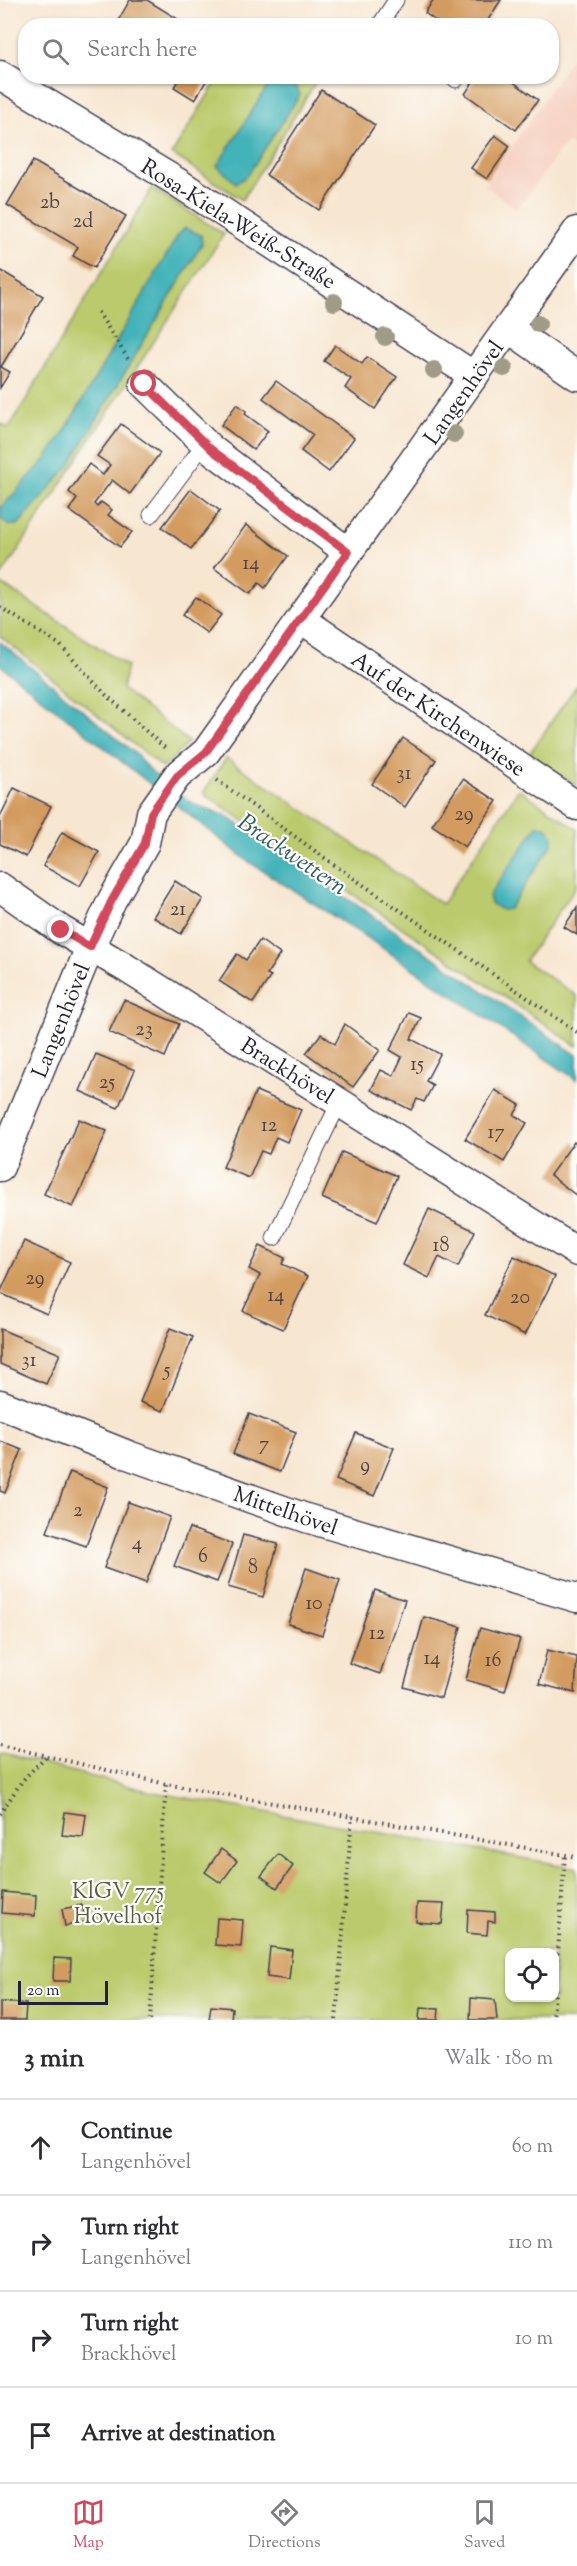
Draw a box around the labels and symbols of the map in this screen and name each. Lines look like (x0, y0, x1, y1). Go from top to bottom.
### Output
street label: Rosa-Kiela-Weiß-Straße (134, 152, 341, 299)
house number: 2b (40, 189, 60, 218)
house number: 2d (73, 208, 93, 237)
street label: Langenhövel (418, 335, 513, 453)
route start (130, 370, 156, 396)
house number: 14 (243, 550, 259, 579)
street label: Auf der Kirchenwiese (344, 645, 531, 786)
house number: 31 (397, 760, 412, 789)
house number: 29 (454, 801, 474, 830)
water label: Brackwettern (230, 807, 354, 905)
house number: 21 (170, 896, 186, 925)
route end (47, 916, 73, 942)
street label: Langenhövel (25, 959, 100, 1083)
house number: 23 (135, 1016, 153, 1045)
street label: Brackhövel (233, 1031, 339, 1114)
house number: 15 (410, 1051, 424, 1080)
house number: 25 (99, 1069, 115, 1098)
house number: 12 (261, 1112, 277, 1141)
house number: 17 (488, 1119, 504, 1148)
house number: 18 (433, 1232, 449, 1261)
house number: 29 (25, 1265, 45, 1294)
house number: 14 (268, 1282, 284, 1311)
house number: 20 (510, 1284, 530, 1313)
house number: 31 (22, 1347, 37, 1376)
house number: 5 (163, 1357, 171, 1386)
house number: 7 (259, 1431, 269, 1460)
house number: 9 (360, 1452, 370, 1481)
street label: Mittelhövel (228, 1480, 342, 1546)
house number: 2 (73, 1497, 83, 1526)
house number: 4 (132, 1530, 142, 1559)
house number: 6 (198, 1543, 208, 1572)
house number: 8 (248, 1554, 258, 1583)
house number: 10 (305, 1590, 323, 1619)
house number: 12 (369, 1620, 385, 1649)
house number: 14 (424, 1645, 440, 1674)
house number: 16 (485, 1647, 501, 1676)
park label: KlGV 775 Hövelhof (72, 1877, 164, 1934)
scale bar (18, 1978, 108, 2006)

